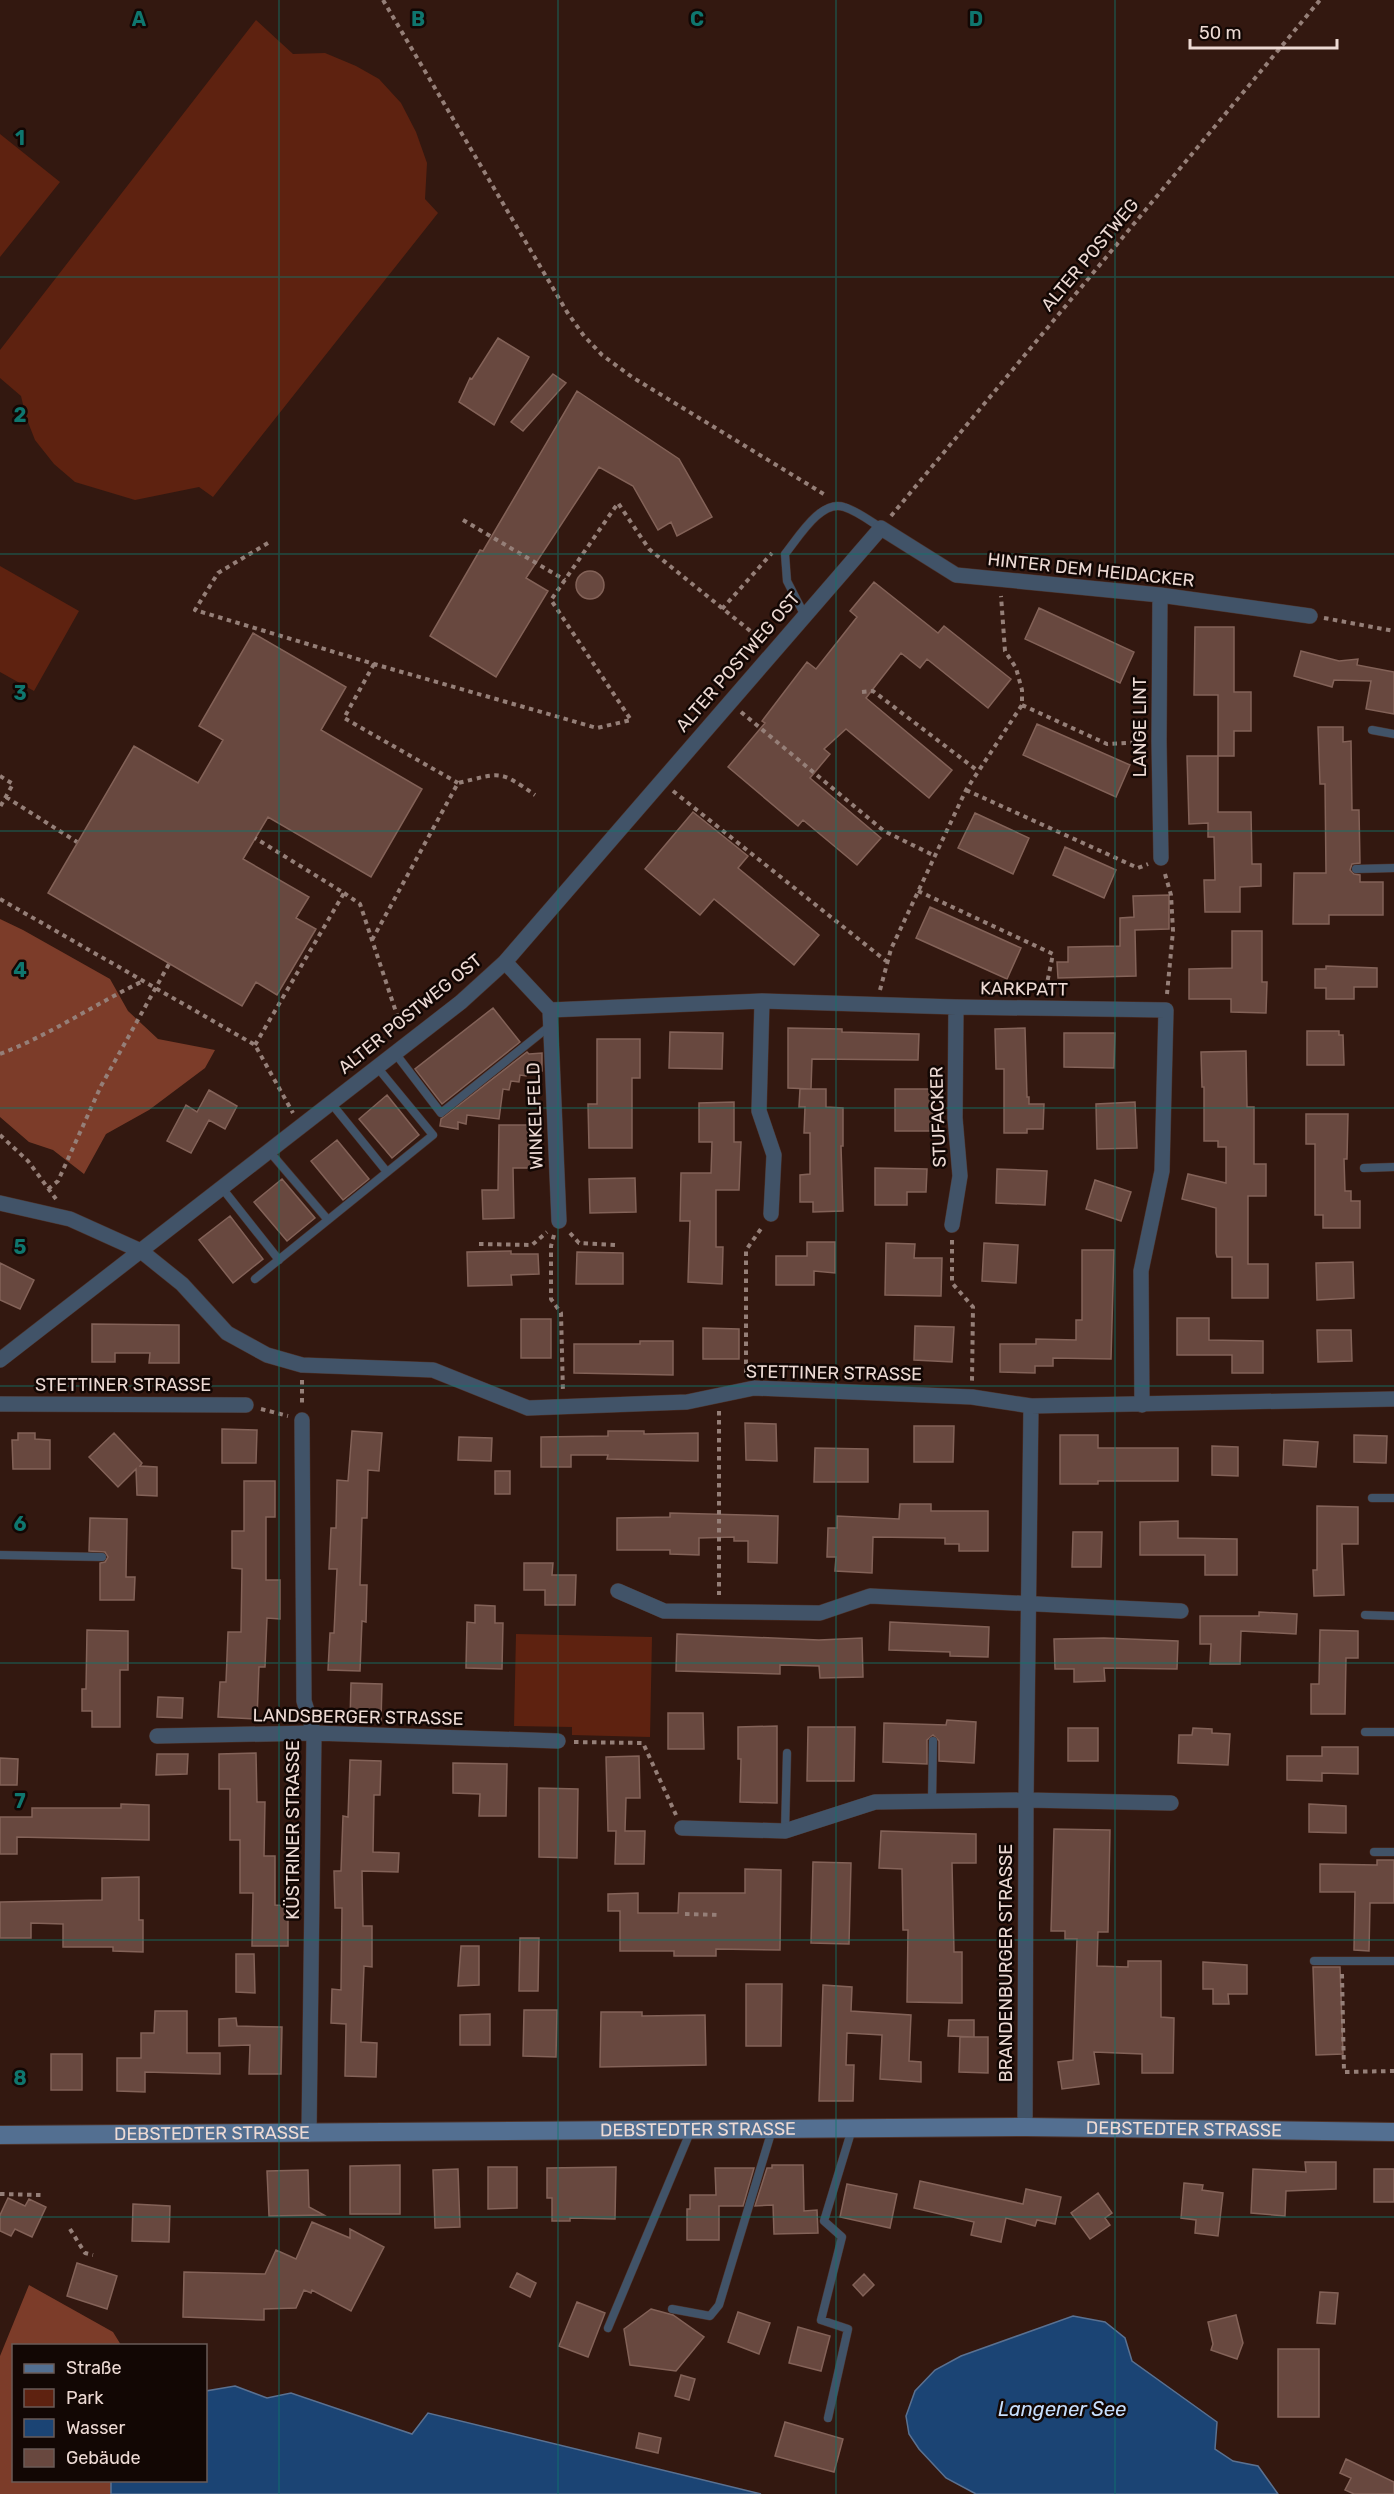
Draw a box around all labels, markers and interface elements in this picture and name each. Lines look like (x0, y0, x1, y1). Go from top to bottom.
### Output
text: A (132, 7, 147, 31)
text: B (411, 7, 425, 31)
text: C (690, 7, 704, 31)
text: D (969, 7, 983, 31)
scale bar (1190, 12, 1337, 50)
text: 50 m (1199, 22, 1242, 44)
text: 1 (15, 126, 25, 150)
street label: ALTER POSTWEG (1036, 194, 1144, 316)
text: 2 (14, 403, 27, 427)
street label: HINTER DEM HEIDACKER (986, 548, 1196, 592)
street label: ALTER POSTWEG OST (671, 587, 805, 737)
street label: LANGE LINT (1129, 677, 1151, 777)
text: 3 (13, 681, 27, 705)
street label: ALTER POSTWEG OST (334, 949, 486, 1079)
text: 4 (13, 958, 27, 982)
street label: KARKPATT (980, 977, 1068, 1001)
street label: WINKELFELD (522, 1062, 548, 1170)
street label: STUFACKER (925, 1066, 951, 1168)
text: 5 (14, 1235, 27, 1259)
street label: STETTINER STRASSE (746, 1360, 922, 1386)
street label: STETTINER STRASSE (35, 1374, 211, 1396)
text: 6 (13, 1512, 27, 1536)
street label: LANDSBERGER STRASSE (252, 1704, 464, 1730)
street label: KÜSTRINER STRASSE (282, 1740, 304, 1920)
text: 7 (14, 1789, 26, 1813)
street label: BRANDENBURGER STRASSE (995, 1844, 1017, 2082)
text: 8 (13, 2066, 27, 2090)
street label: DEBSTEDTER STRASSE (1086, 2117, 1282, 2141)
street label: DEBSTEDTER STRASSE (600, 2118, 796, 2141)
street label: DEBSTEDTER STRASSE (114, 2122, 310, 2145)
legend (12, 2344, 207, 2482)
text: Straße (66, 2357, 122, 2379)
text: Park (66, 2387, 104, 2409)
water label: Langener See (998, 2397, 1126, 2421)
text: Wasser (66, 2417, 125, 2439)
text: Gebäude (66, 2447, 141, 2469)

